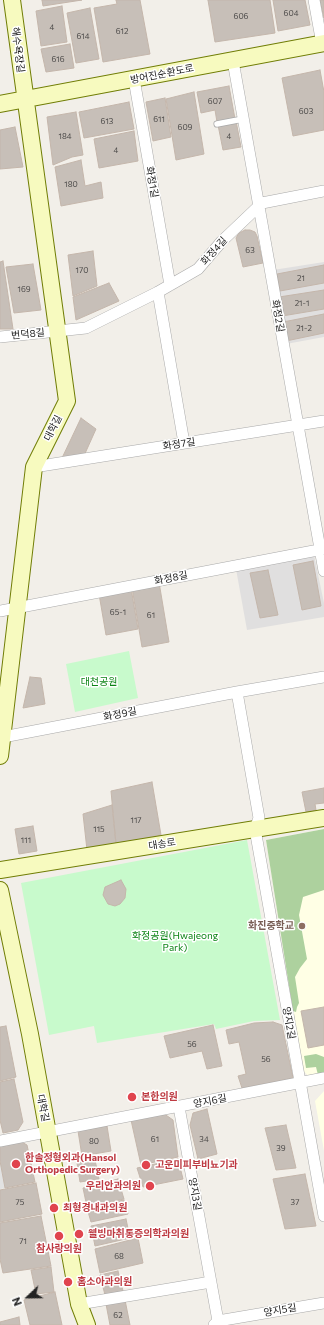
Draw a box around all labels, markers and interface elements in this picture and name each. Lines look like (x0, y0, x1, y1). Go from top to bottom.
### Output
house number: 604 (284, 8, 298, 18)
house number: 606 (234, 11, 248, 21)
house number: 4 (50, 22, 54, 32)
street label: 해수욕장길 (9, 26, 27, 74)
house number: 612 (116, 26, 128, 36)
house number: 614 (76, 31, 90, 41)
house number: 616 (51, 54, 65, 64)
street label: 방어진순환도로 (129, 62, 195, 86)
house number: 607 (208, 96, 222, 106)
house number: 603 (299, 106, 313, 116)
house number: 611 (153, 114, 165, 124)
house number: 613 (101, 116, 113, 126)
house number: 609 (178, 122, 192, 132)
house number: 184 (58, 131, 72, 141)
house number: 4 (227, 131, 231, 141)
house number: 4 (114, 145, 118, 155)
street label: 화정1길 (143, 165, 161, 199)
house number: 180 (64, 179, 78, 189)
street label: 화정4길 (198, 235, 230, 267)
house number: 63 (245, 245, 255, 255)
house number: 170 (76, 265, 88, 275)
house number: 21 (297, 273, 305, 283)
house number: 169 (17, 284, 31, 294)
house number: 21-1 (295, 298, 309, 308)
street label: 화정2길 (269, 299, 287, 333)
house number: 21-2 (296, 323, 312, 333)
street label: 번덕8길 (11, 326, 45, 342)
street label: 대학길 (41, 413, 65, 443)
street label: 화정7길 (162, 436, 196, 452)
street label: 화정8길 (153, 569, 189, 587)
house number: 65-1 (110, 607, 126, 617)
house number: 61 (147, 610, 155, 620)
park label: 대천공원 (81, 676, 117, 688)
street label: 화정9길 (102, 705, 138, 723)
house number: 117 (130, 815, 142, 825)
house number: 115 (93, 824, 105, 834)
house number: 111 (21, 835, 31, 845)
street label: 대송로 (147, 836, 177, 852)
place label: 화진중학교 (248, 920, 294, 932)
marker: 화진중학교 (297, 921, 307, 931)
park label: 화정공원(Hwajeong Park) (132, 930, 218, 954)
street label: 양지2길 (280, 1006, 298, 1040)
house number: 56 (187, 1039, 197, 1049)
house number: 56 (261, 1054, 271, 1064)
marker: 본한의원 (126, 1091, 138, 1103)
place label: 본한의원 (141, 1091, 178, 1103)
street label: 양지6길 (192, 1092, 228, 1110)
street label: 대학길 (34, 1093, 52, 1123)
house number: 61 (151, 1134, 159, 1144)
house number: 34 (199, 1134, 209, 1144)
house number: 80 (89, 1136, 99, 1146)
house number: 39 (276, 1143, 286, 1153)
place label: 한솔정형외과(Hansol Orthopedic Surgery) (25, 1152, 120, 1176)
marker: 한솔정형외과(Hansol Orthopedic Surgery) (10, 1158, 22, 1170)
marker: 고운미피부비뇨기과 (140, 1159, 152, 1171)
place label: 고운미피부비뇨기과 (155, 1159, 238, 1171)
street label: 양지3길 (186, 1177, 204, 1211)
place label: 우리안과의원 (86, 1180, 141, 1192)
marker: 우리안과의원 (144, 1180, 156, 1192)
house number: 75 (16, 1197, 24, 1207)
house number: 37 (291, 1197, 299, 1207)
marker: 최형경내과의원 (48, 1202, 60, 1214)
place label: 최형경내과의원 (63, 1202, 127, 1214)
marker: 웰빙마취통증의학과의원 (73, 1228, 85, 1240)
place label: 웰빙마취통증의학과의원 (88, 1228, 189, 1240)
marker: 참사랑의원 (53, 1230, 65, 1242)
house number: 71 (19, 1236, 27, 1246)
place label: 참사랑의원 (36, 1243, 82, 1255)
house number: 68 (114, 1251, 124, 1261)
marker: 홈소아과의원 (62, 1276, 74, 1288)
place label: 홈소아과의원 (77, 1276, 132, 1288)
north arrow (8, 1277, 48, 1317)
text: N (9, 1295, 24, 1308)
street label: 양지5길 (263, 1301, 297, 1319)
house number: 62 (113, 1310, 123, 1320)

